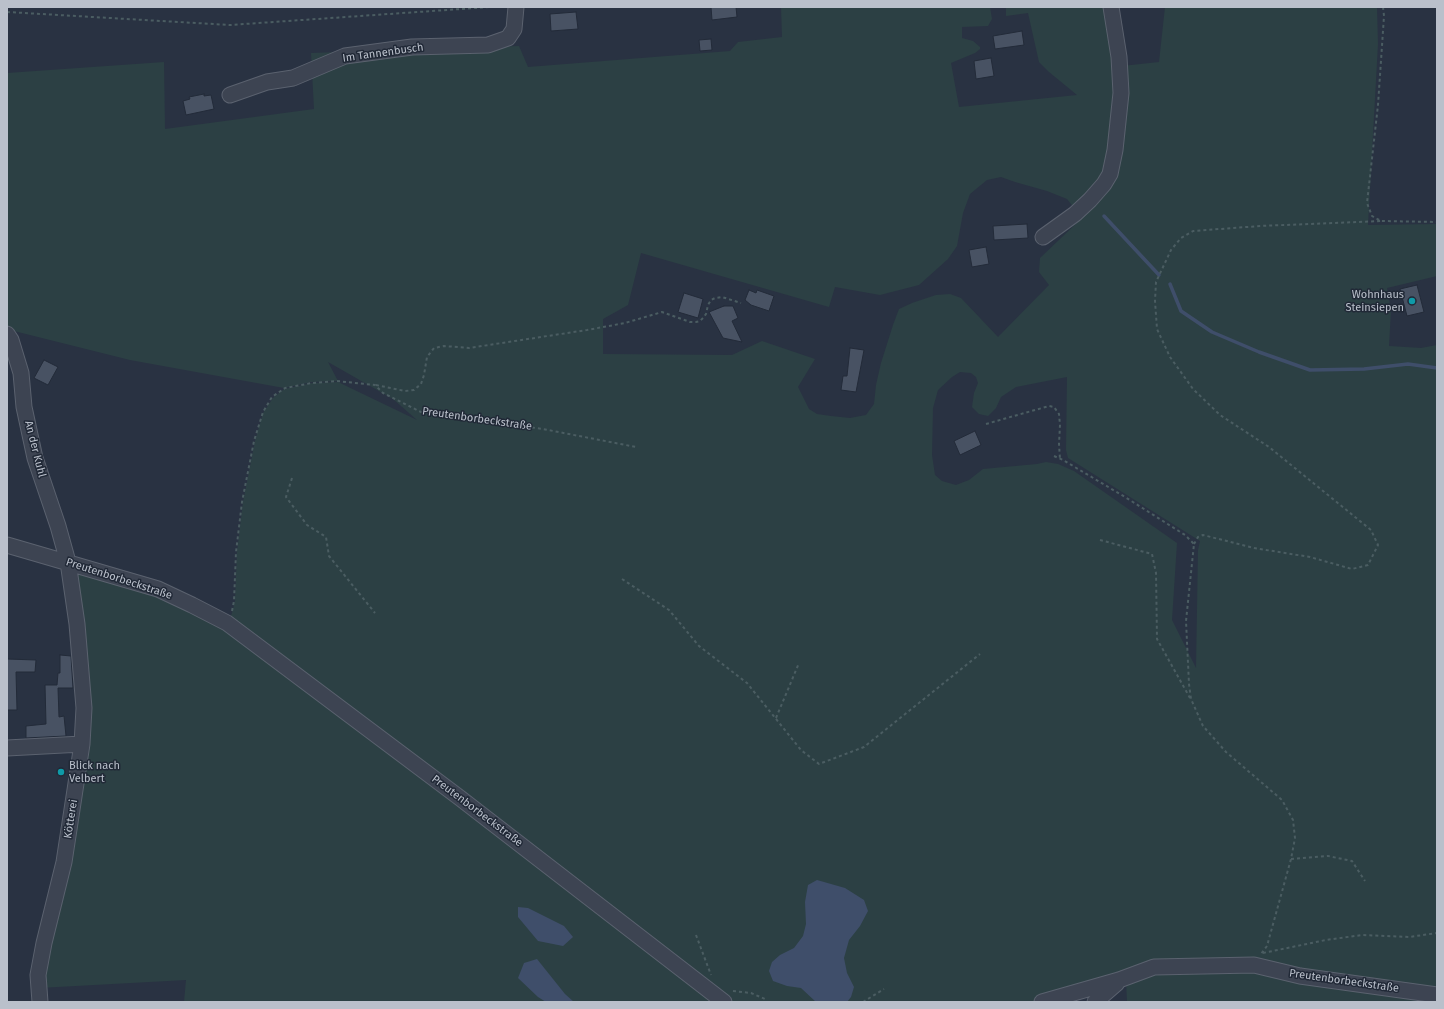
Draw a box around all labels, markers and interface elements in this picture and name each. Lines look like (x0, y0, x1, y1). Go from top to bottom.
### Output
street label: Im Tannenbusch (342, 41, 424, 65)
place label: Wohnhaus Steinsiepen (1345, 288, 1404, 314)
marker: Wohnhaus Steinsiepen (1407, 296, 1417, 306)
street label: Preutenborbeckstraße (421, 405, 533, 433)
street label: An der Kuhl (22, 419, 48, 479)
street label: Preutenborbeckstraße (64, 556, 174, 602)
place label: Blick nach Velbert (69, 759, 120, 785)
marker: Blick nach Velbert (56, 767, 66, 777)
street label: Preutenborbeckstraße (429, 772, 525, 850)
street label: Kötterei (61, 798, 81, 840)
street label: Preutenborbeckstraße (1288, 967, 1400, 995)

